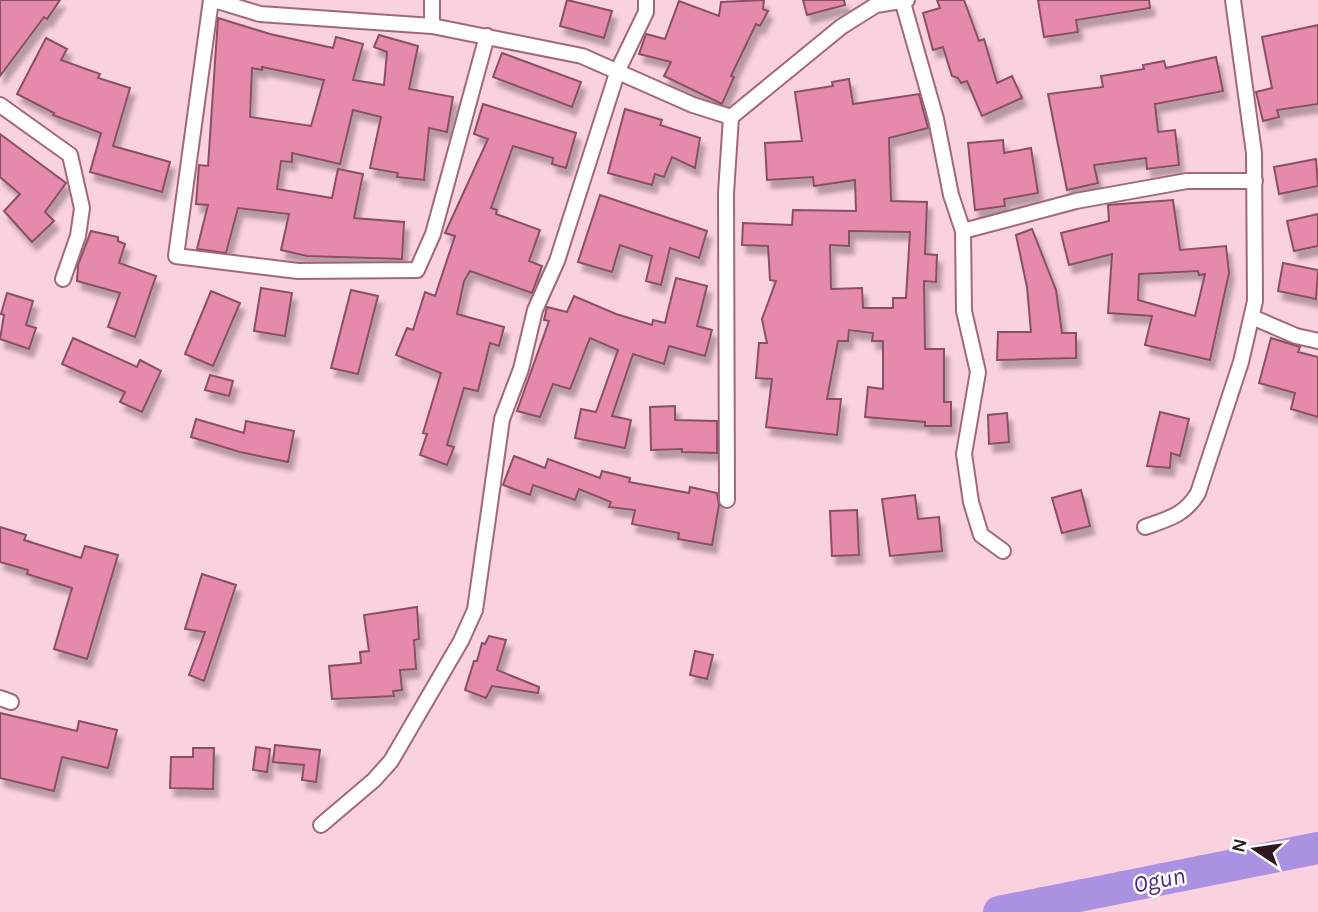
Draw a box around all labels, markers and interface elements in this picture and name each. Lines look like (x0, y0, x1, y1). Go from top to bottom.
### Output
north arrow (1220, 814, 1290, 884)
text: N (1227, 836, 1252, 855)
water label: Ogun (1131, 861, 1187, 899)

